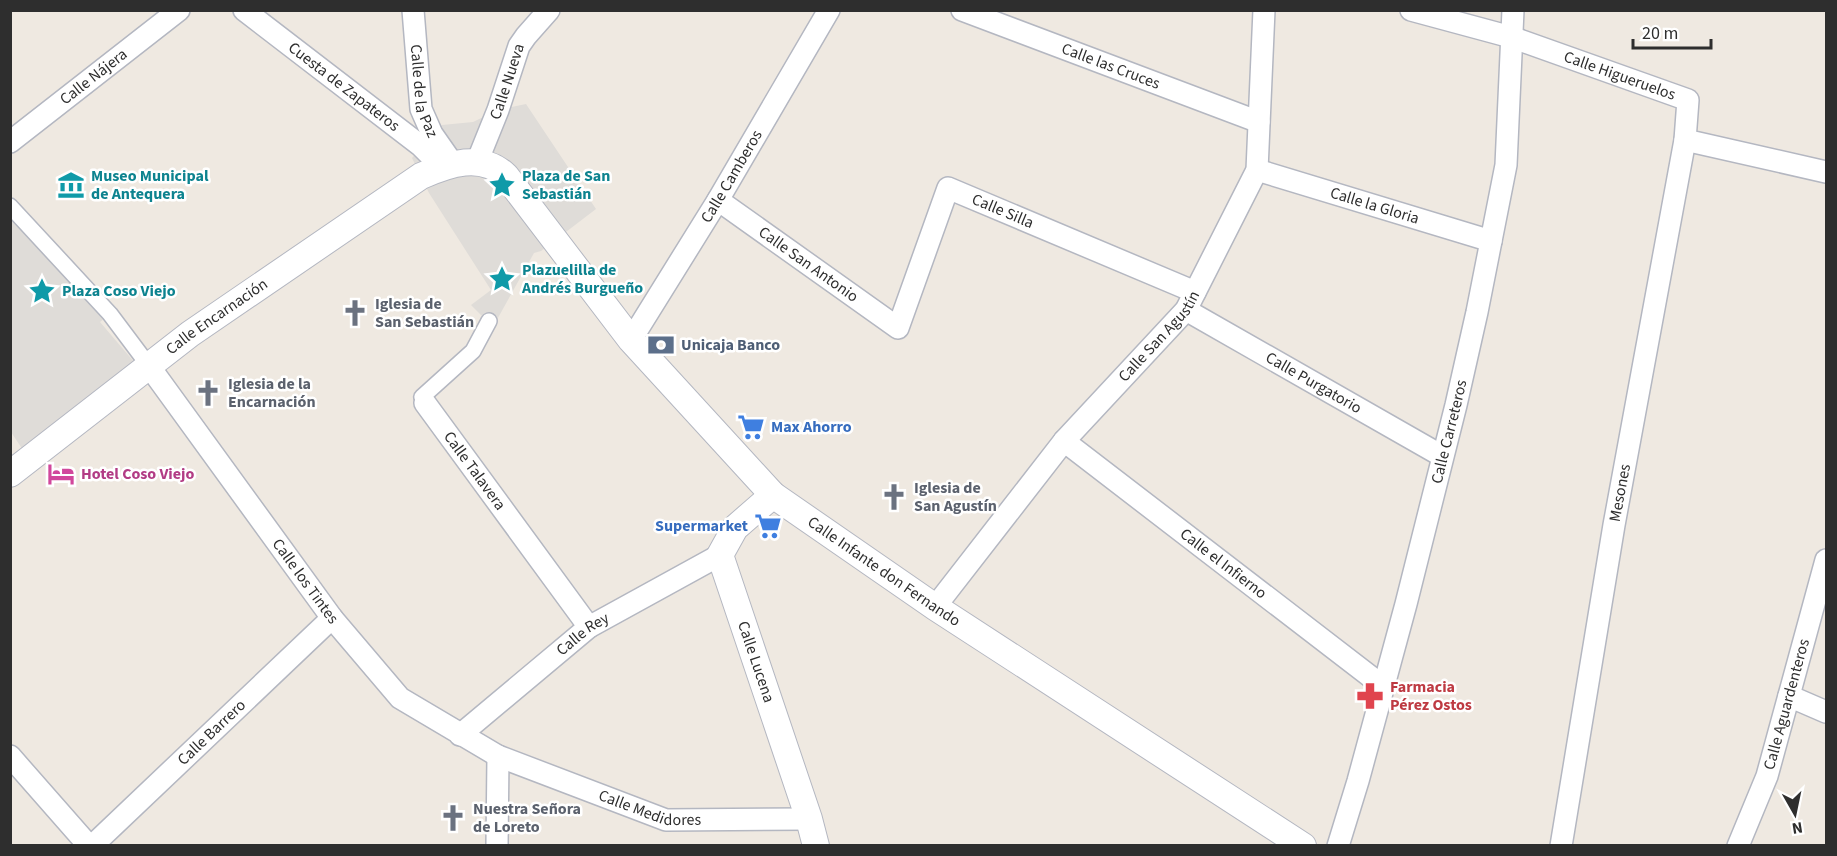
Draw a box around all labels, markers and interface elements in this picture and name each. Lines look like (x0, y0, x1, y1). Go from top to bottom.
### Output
scale bar (1633, 12, 1711, 50)
text: 20 m (1642, 21, 1678, 46)
street label: Cuesta de Zapateros (284, 37, 404, 137)
street label: Calle las Cruces (1058, 38, 1163, 95)
street label: Calle Nueva (484, 41, 530, 123)
street label: Calle Nájera (55, 43, 132, 110)
street label: Calle de la Paz (405, 43, 443, 141)
street label: Calle Higueruelos (1561, 46, 1679, 106)
street label: Calle Camberos (695, 126, 768, 227)
place label: Museo Municipal de Antequera (91, 165, 209, 205)
place label: Plaza de San Sebastián (522, 165, 610, 205)
museum icon: Museo Municipal de Antequera (56, 170, 86, 200)
place icon: Plaza de San Sebastián (487, 170, 517, 200)
street label: Calle la Gloria (1327, 182, 1422, 230)
street label: Calle Silla (968, 188, 1037, 234)
street label: Calle San Antonio (754, 221, 863, 307)
place label: Plazuelilla de Andrés Burgueño (521, 259, 643, 299)
place icon: Plazuelilla de Andrés Burgueño (487, 264, 517, 294)
street label: Calle Encarnación (161, 273, 272, 360)
place icon: Plaza Coso Viejo (27, 276, 57, 306)
place label: Plaza Coso Viejo (62, 280, 176, 302)
street label: Calle San Agustín (1113, 287, 1205, 387)
place label: Iglesia de San Sebastián (375, 293, 474, 333)
church icon: Iglesia de San Sebastián (340, 298, 370, 328)
bank icon: Unicaja Banco (646, 330, 676, 360)
place label: Unicaja Banco (681, 334, 780, 356)
street label: Calle Purgatorio (1262, 347, 1366, 419)
place label: Iglesia de la Encarnación (228, 373, 316, 413)
street label: Calle Carreteros (1426, 377, 1472, 486)
church icon: Iglesia de la Encarnación (193, 378, 223, 408)
supermarket icon: Max Ahorro (736, 412, 766, 442)
place label: Max Ahorro (771, 416, 852, 438)
street label: Calle Talavera (438, 427, 511, 515)
hotel icon: Hotel Coso Viejo (46, 459, 76, 489)
street label: Mesones (1604, 462, 1636, 524)
place label: Hotel Coso Viejo (81, 463, 194, 485)
place label: Iglesia de San Agustín (914, 477, 997, 517)
church icon: Iglesia de San Agustín (879, 482, 909, 512)
supermarket icon: Supermarket (753, 511, 783, 541)
street label: Calle Infante don Fernando (803, 511, 965, 632)
place label: Supermarket (655, 515, 748, 537)
street label: Calle el Infierno (1175, 523, 1271, 604)
street label: Calle los Tintes (267, 534, 344, 629)
street label: Calle Rey (551, 607, 613, 661)
street label: Calle Lucena (732, 618, 780, 705)
street label: Calle Aguardenteros (1758, 636, 1815, 772)
place label: Farmacia Pérez Ostos (1390, 676, 1472, 716)
pharmacy icon: Farmacia Pérez Ostos (1355, 681, 1385, 711)
street label: Calle Barrero (172, 694, 251, 770)
street label: Calle Medidores (595, 784, 702, 831)
north arrow (1765, 784, 1825, 844)
place label: Nuestra Señora de Loreto (473, 798, 581, 838)
church icon: Nuestra Señora de Loreto (438, 803, 468, 833)
text: N (1790, 816, 1804, 840)

